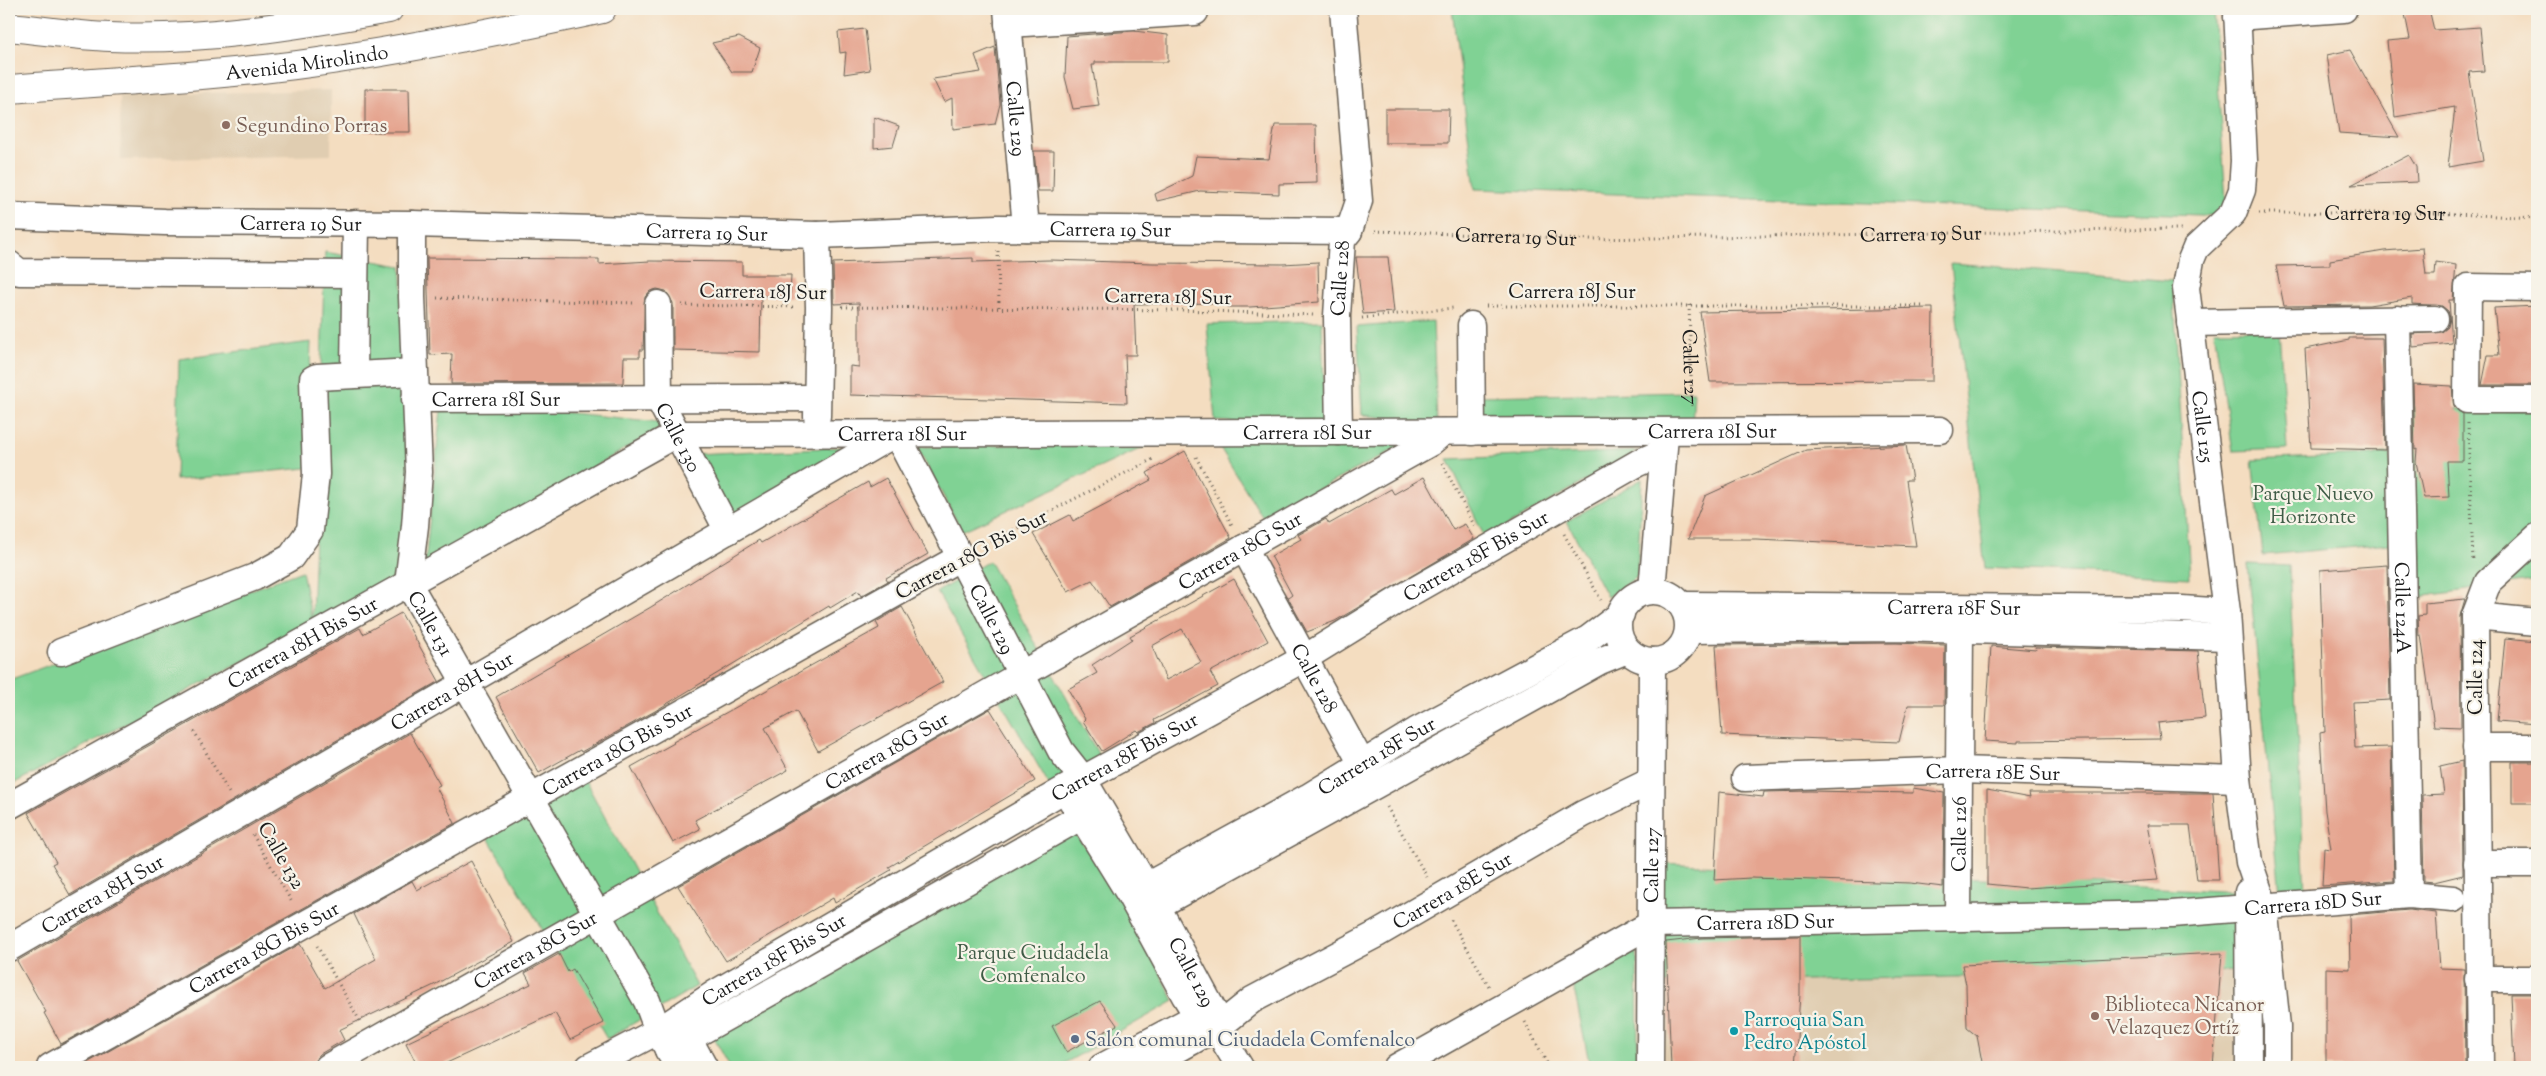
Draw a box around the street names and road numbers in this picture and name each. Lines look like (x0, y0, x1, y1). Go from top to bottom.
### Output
street label: Avenida Mirolindo (224, 39, 391, 90)
street label: Calle 129 (996, 80, 1032, 158)
street label: Carrera 19 Sur (2324, 201, 2447, 230)
street label: Carrera 19 Sur (240, 211, 362, 241)
street label: Carrera 19 Sur (1050, 216, 1172, 246)
street label: Carrera 19 Sur (645, 218, 768, 251)
street label: Carrera 19 Sur (1860, 220, 1982, 251)
street label: Carrera 19 Sur (1454, 222, 1578, 256)
street label: Calle 128 (1325, 239, 1359, 317)
street label: Carrera 18J Sur (699, 278, 827, 309)
street label: Carrera 18J Sur (1508, 279, 1636, 308)
street label: Carrera 18J Sur (1104, 283, 1232, 314)
street label: Calle 127 (1673, 329, 1704, 405)
street label: Carrera 18I Sur (432, 387, 561, 416)
street label: Calle 125 (2182, 389, 2220, 465)
street label: Calle 130 (646, 398, 707, 478)
street label: Carrera 18I Sur (1648, 419, 1777, 448)
street label: Carrera 18I Sur (1243, 420, 1372, 449)
street label: Carrera 18I Sur (838, 421, 967, 450)
street label: Carrera 18G Bis Sur (891, 504, 1054, 609)
street label: Carrera 18F Bis Sur (1399, 504, 1556, 611)
street label: Carrera 18G Sur (1174, 506, 1309, 599)
street label: Calle 124A (2385, 562, 2416, 654)
street label: Calle 129 (960, 580, 1020, 660)
street label: Calle 131 (399, 586, 459, 663)
street label: Carrera 18H Bis Sur (223, 591, 385, 698)
street label: Carrera 18F Sur (1887, 595, 2021, 625)
street label: Calle 128 (1282, 639, 1344, 719)
street label: Calle 124 (2463, 639, 2492, 715)
street label: Carrera 18H Sur (386, 646, 520, 740)
street label: Carrera 18G Bis Sur (538, 697, 700, 806)
street label: Carrera 18G Sur (820, 706, 956, 800)
street label: Carrera 18F Bis Sur (1047, 707, 1205, 811)
street label: Carrera 18F Sur (1313, 711, 1442, 805)
street label: Carrera 18E Sur (1925, 758, 2061, 790)
street label: Calle 126 (1946, 796, 1976, 872)
street label: Calle 132 (249, 817, 311, 895)
street label: Calle 127 (1639, 827, 1668, 903)
street label: Carrera 18E Sur (1388, 846, 1519, 939)
street label: Carrera 18H Sur (37, 849, 171, 943)
street label: Carrera 18D Sur (2243, 885, 2384, 925)
street label: Carrera 18G Bis Sur (184, 895, 346, 1003)
street label: Carrera 18G Sur (469, 905, 604, 999)
street label: Carrera 18F Bis Sur (697, 907, 853, 1015)
street label: Carrera 18D Sur (1696, 908, 1835, 940)
street label: Calle 129 (1159, 933, 1221, 1013)

